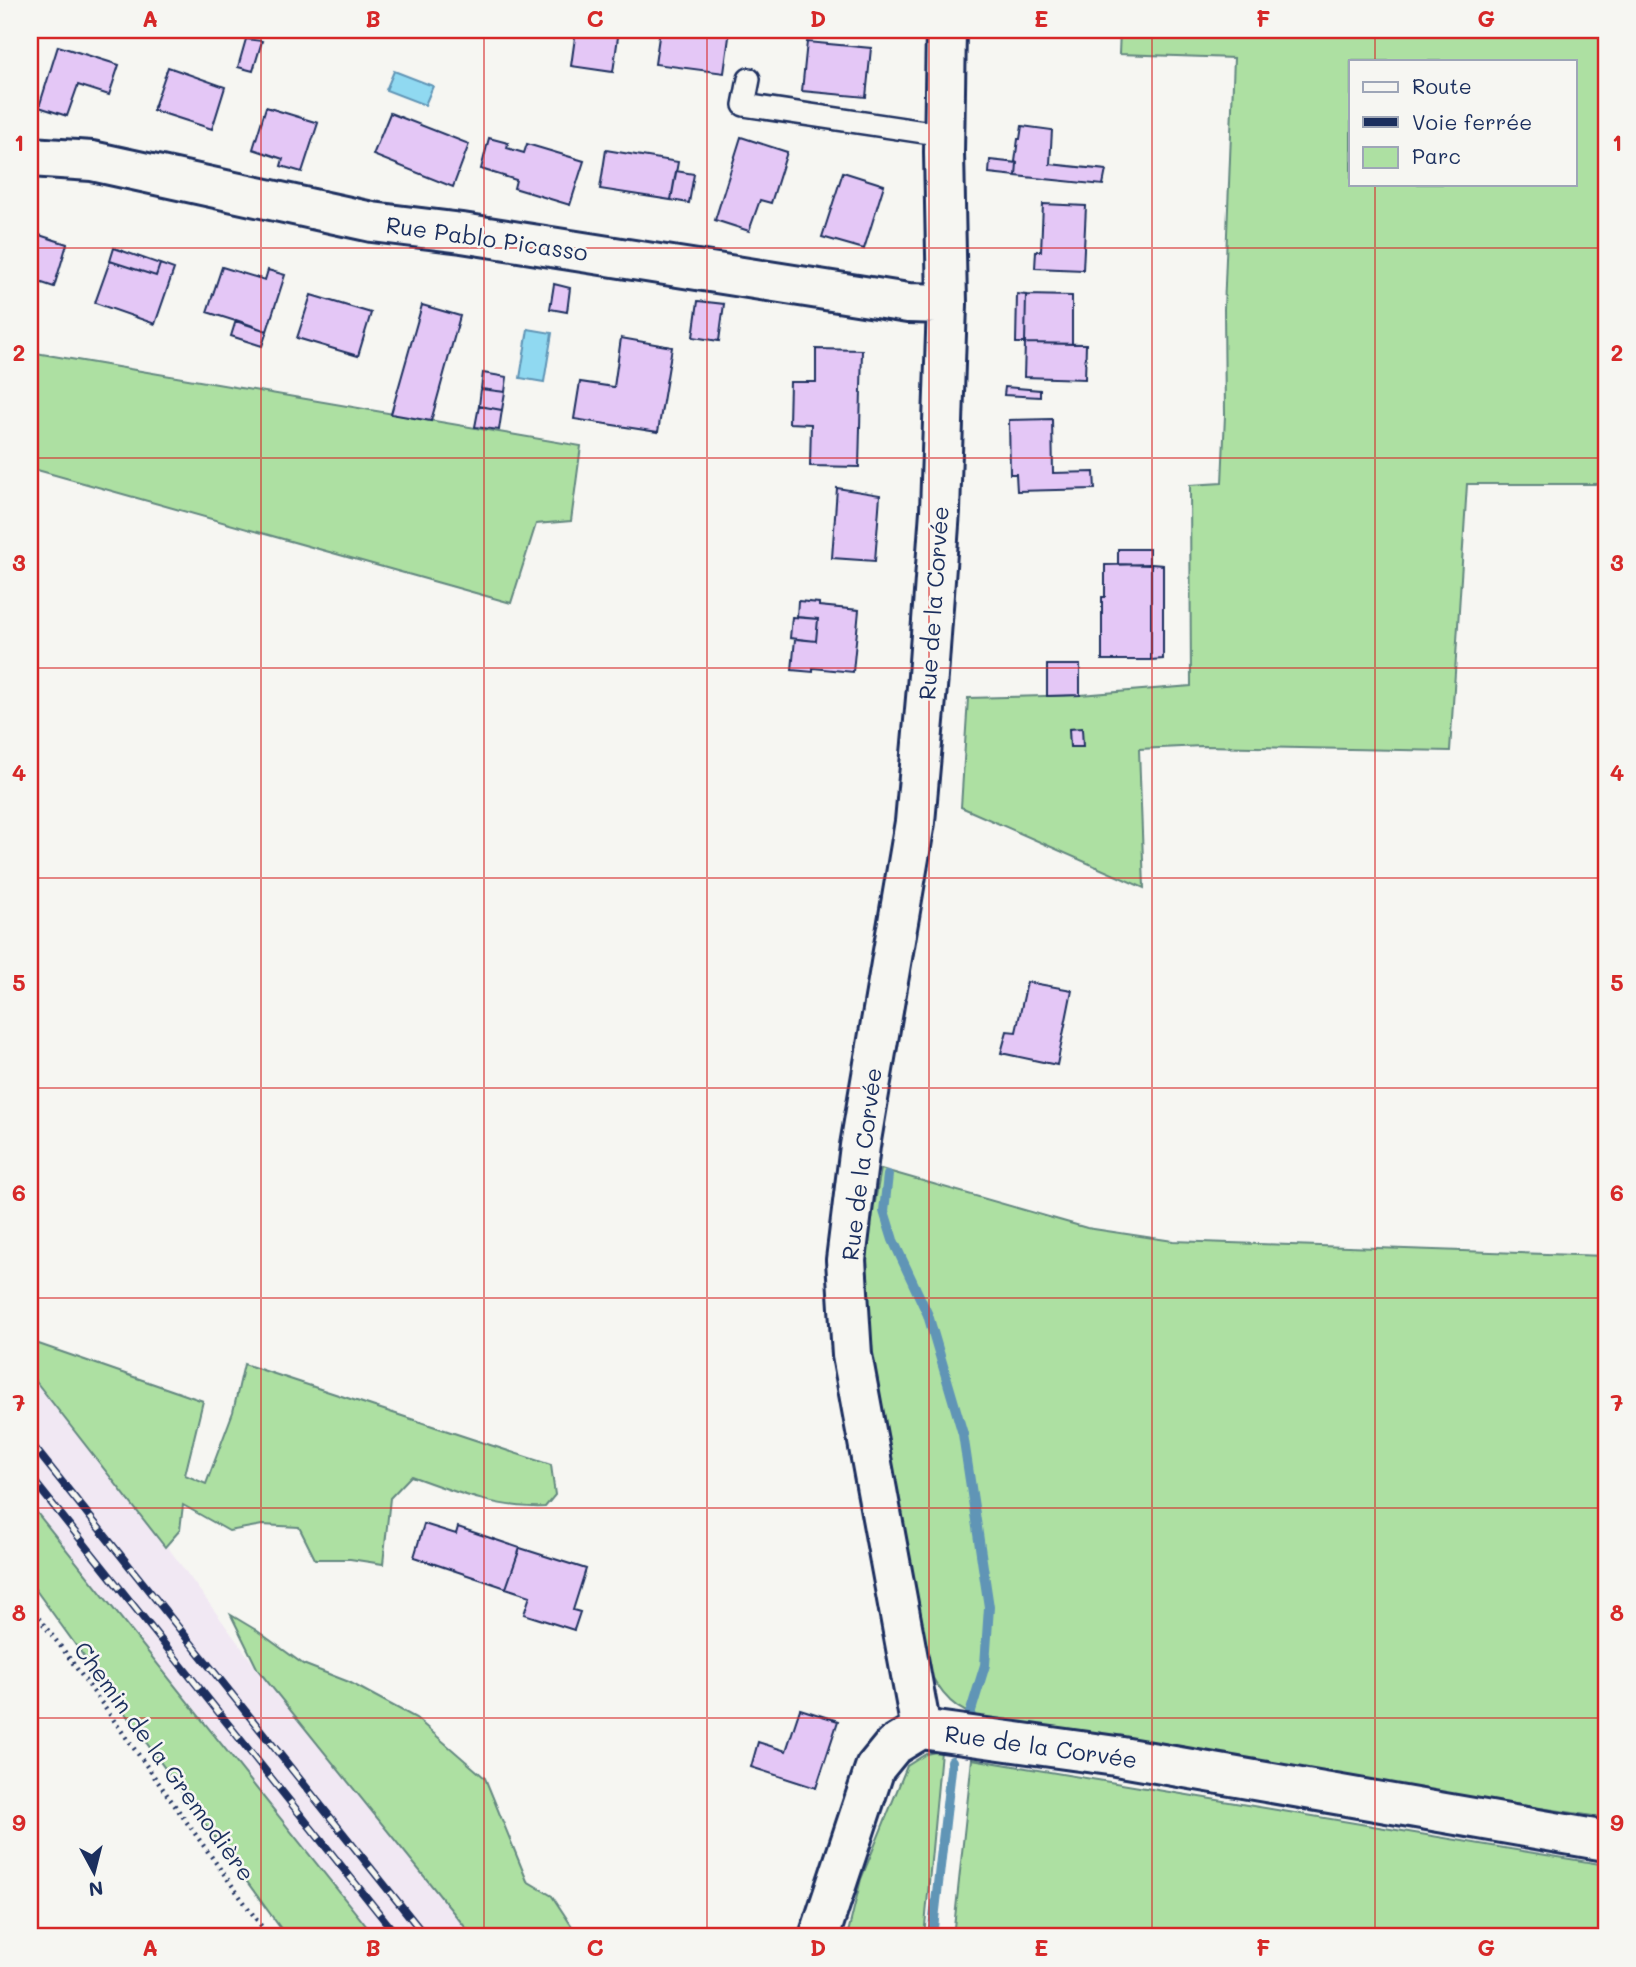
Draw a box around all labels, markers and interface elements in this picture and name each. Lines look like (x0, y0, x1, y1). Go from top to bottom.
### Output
text: A (142, 3, 158, 33)
text: B (365, 3, 381, 33)
text: C (586, 3, 604, 33)
text: D (810, 3, 826, 33)
text: E (1034, 3, 1048, 33)
text: F (1256, 3, 1270, 33)
text: G (1477, 3, 1495, 33)
legend (1349, 60, 1576, 186)
text: Route (1412, 72, 1472, 99)
text: Voie ferrée (1412, 108, 1532, 135)
text: 1 (14, 127, 24, 157)
text: 1 (1612, 127, 1622, 157)
text: Parc (1412, 142, 1461, 169)
street label: Rue Pablo Picasso (384, 209, 590, 267)
text: 2 (13, 337, 25, 367)
text: 2 (1611, 337, 1623, 367)
street label: Rue de la Corvée (911, 505, 955, 701)
text: 3 (12, 547, 26, 577)
text: 3 (1610, 547, 1624, 577)
text: 4 (12, 757, 26, 787)
text: 4 (1610, 757, 1624, 787)
text: 5 (12, 967, 26, 997)
text: 5 (1610, 967, 1624, 997)
street label: Rue de la Corvée (834, 1066, 888, 1262)
text: 6 (12, 1177, 26, 1207)
text: 6 (1610, 1177, 1624, 1207)
text: 7 (13, 1387, 26, 1417)
text: 7 (1611, 1387, 1624, 1417)
text: 8 (12, 1597, 26, 1627)
text: 8 (1610, 1597, 1624, 1627)
street label: Chemin de la Gremodière (68, 1635, 262, 1887)
street label: Rue de la Corvée (943, 1718, 1139, 1774)
text: 9 (12, 1807, 26, 1837)
text: 9 (1610, 1807, 1624, 1837)
north arrow (60, 1838, 130, 1908)
text: N (87, 1876, 105, 1903)
text: A (142, 1932, 158, 1962)
text: B (365, 1932, 381, 1962)
text: C (586, 1932, 604, 1962)
text: D (810, 1932, 826, 1962)
text: E (1034, 1932, 1048, 1962)
text: F (1256, 1932, 1270, 1962)
text: G (1477, 1932, 1495, 1962)

